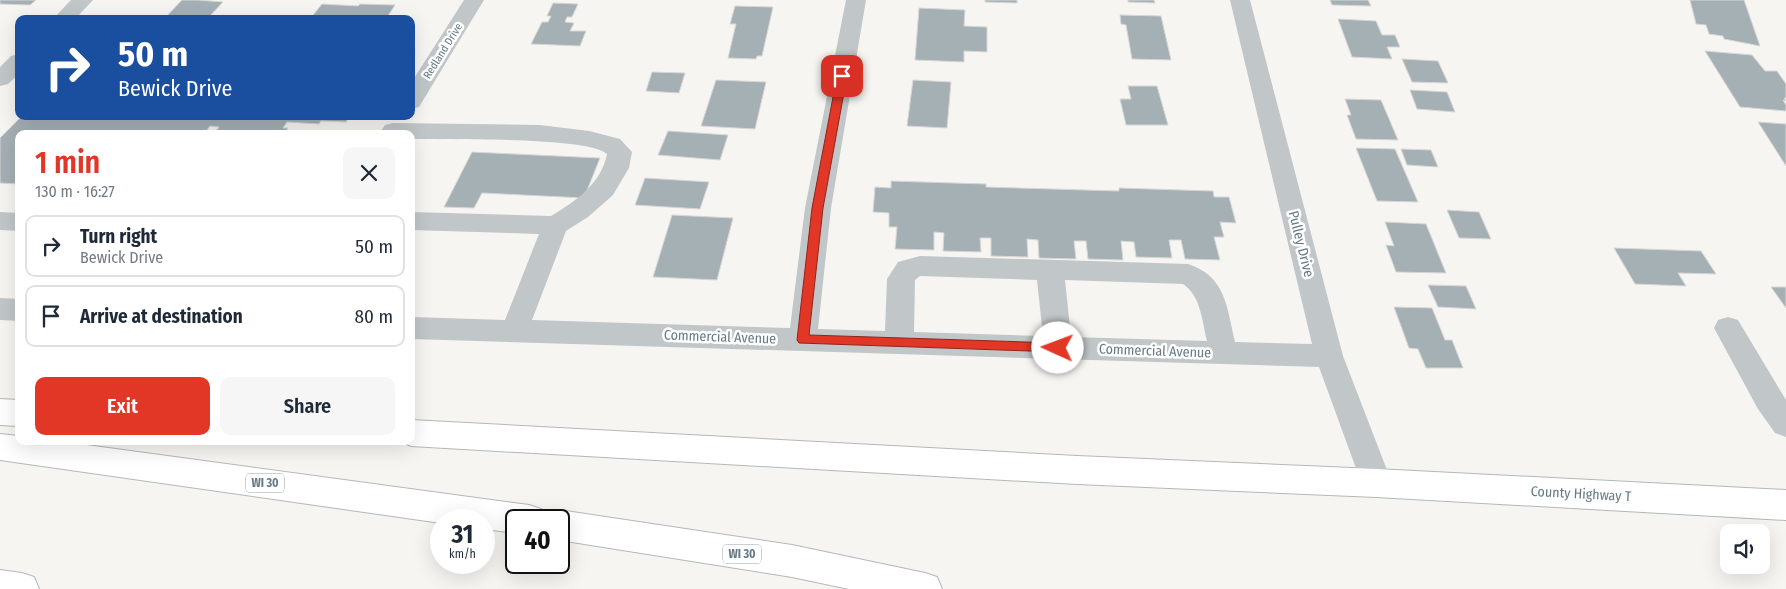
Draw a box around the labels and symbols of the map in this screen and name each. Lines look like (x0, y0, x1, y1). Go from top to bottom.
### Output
street label: Redland Drive (421, 21, 465, 81)
pin (821, 55, 863, 97)
street label: Pulley Drive (1285, 209, 1317, 279)
position arrow (1031, 321, 1083, 373)
street label: Commercial Avenue (664, 327, 777, 347)
street label: Commercial Avenue (1099, 341, 1212, 361)
road number: WI 30 (246, 473, 284, 492)
street label: County Highway T (1530, 483, 1632, 505)
speed limit sign: 40 (505, 509, 570, 574)
road number: WI 30 (723, 544, 761, 564)

